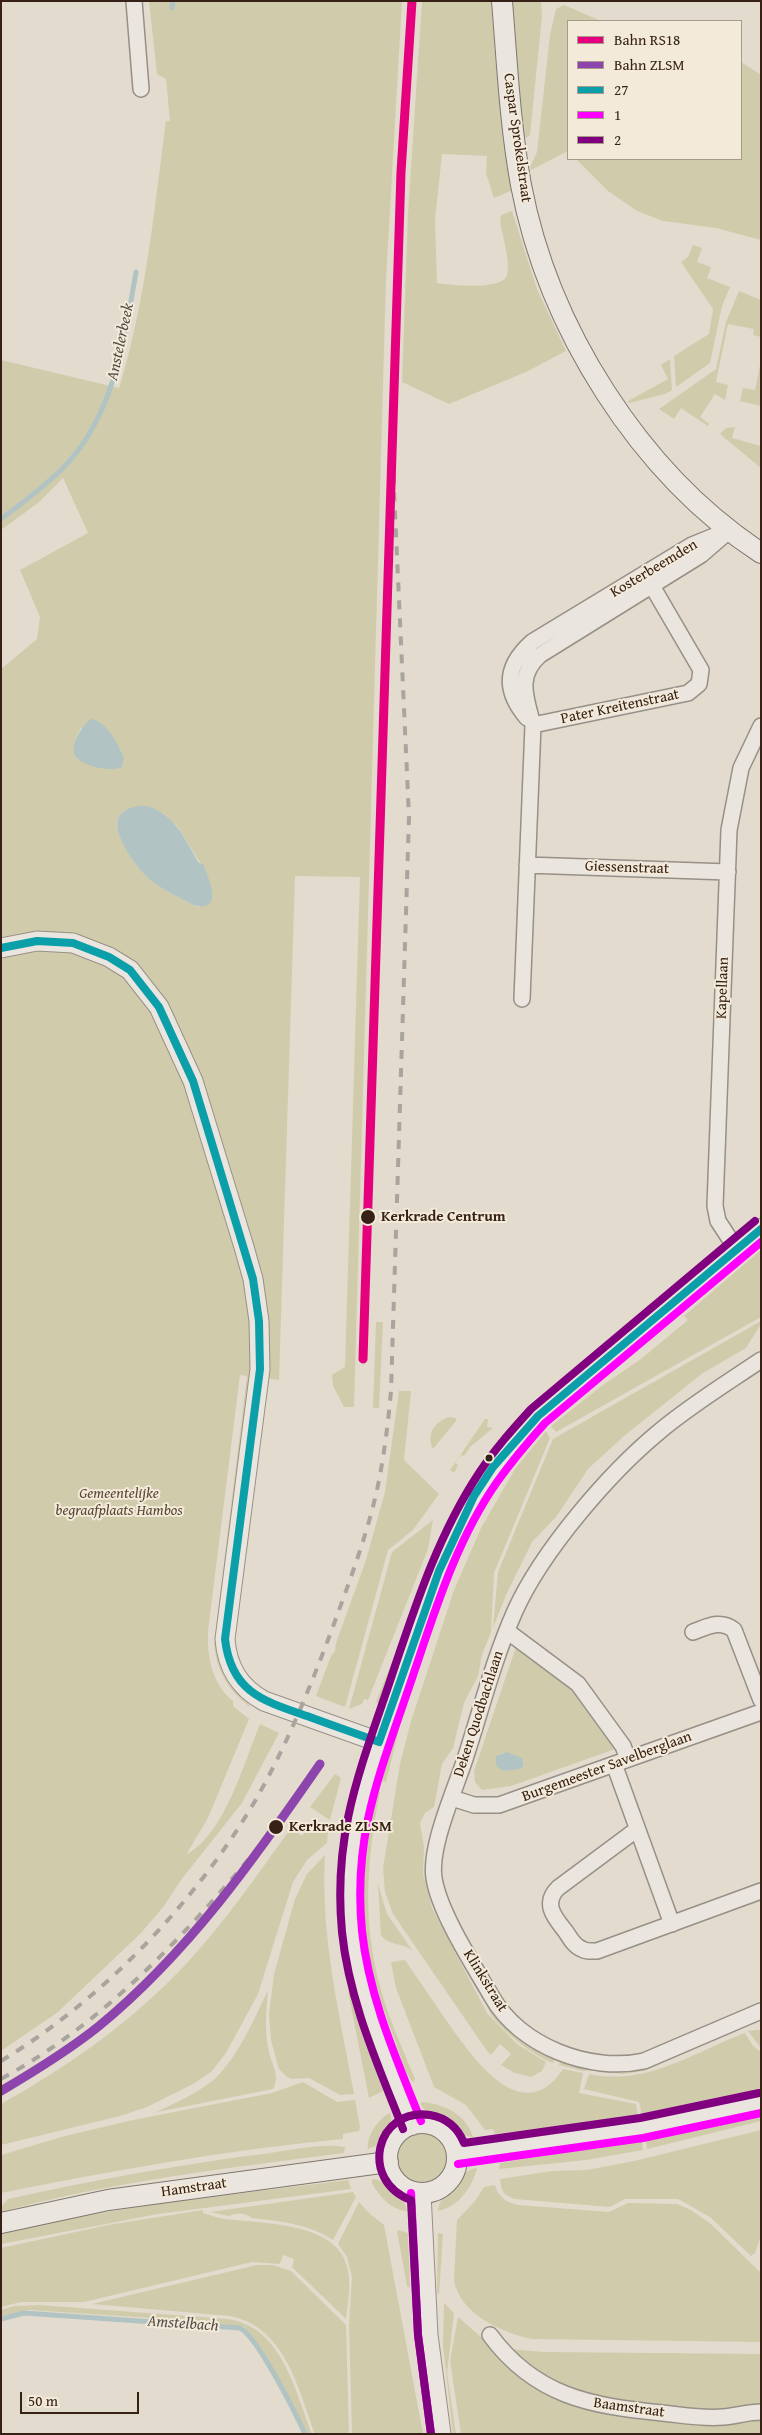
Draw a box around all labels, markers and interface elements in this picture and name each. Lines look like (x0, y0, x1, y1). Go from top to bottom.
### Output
legend (567, 20, 742, 160)
text: Bahn RS18 (614, 29, 680, 50)
text: Bahn ZLSM (614, 54, 685, 75)
street label: Caspar Sprokelstraat (499, 72, 535, 204)
text: 27 (614, 79, 628, 100)
text: 1 (614, 104, 621, 125)
text: 2 (614, 129, 621, 150)
water label: Anstelerbeek (103, 302, 139, 382)
street label: Kosterbeemden (607, 536, 701, 602)
street label: Pater Kreitenstraat (559, 686, 681, 728)
street label: Giessenstraat (585, 858, 669, 878)
street label: Kapellaan (713, 957, 733, 1019)
marker: Kerkrade Centrum (359, 1208, 377, 1226)
place label: Kerkrade Centrum (381, 1208, 506, 1226)
unlabelled marker (484, 1453, 494, 1463)
park label: Gemeentelijke begraafplaats Hambos (55, 1485, 183, 1520)
street label: Deken Quodbachlaan (450, 1649, 508, 1779)
street label: Burgemeester Savelberglaan (520, 1728, 694, 1806)
marker: Kerkrade ZLSM (267, 1818, 285, 1836)
place label: Kerkrade ZLSM (289, 1818, 392, 1836)
street label: Klinkstraat (459, 1947, 511, 2015)
street label: Hamstraat (160, 2174, 228, 2202)
water label: Amstelbach (147, 2312, 219, 2336)
scale bar (22, 2382, 141, 2414)
text: 50 m (28, 2390, 58, 2411)
street label: Baamstraat (592, 2394, 666, 2422)

